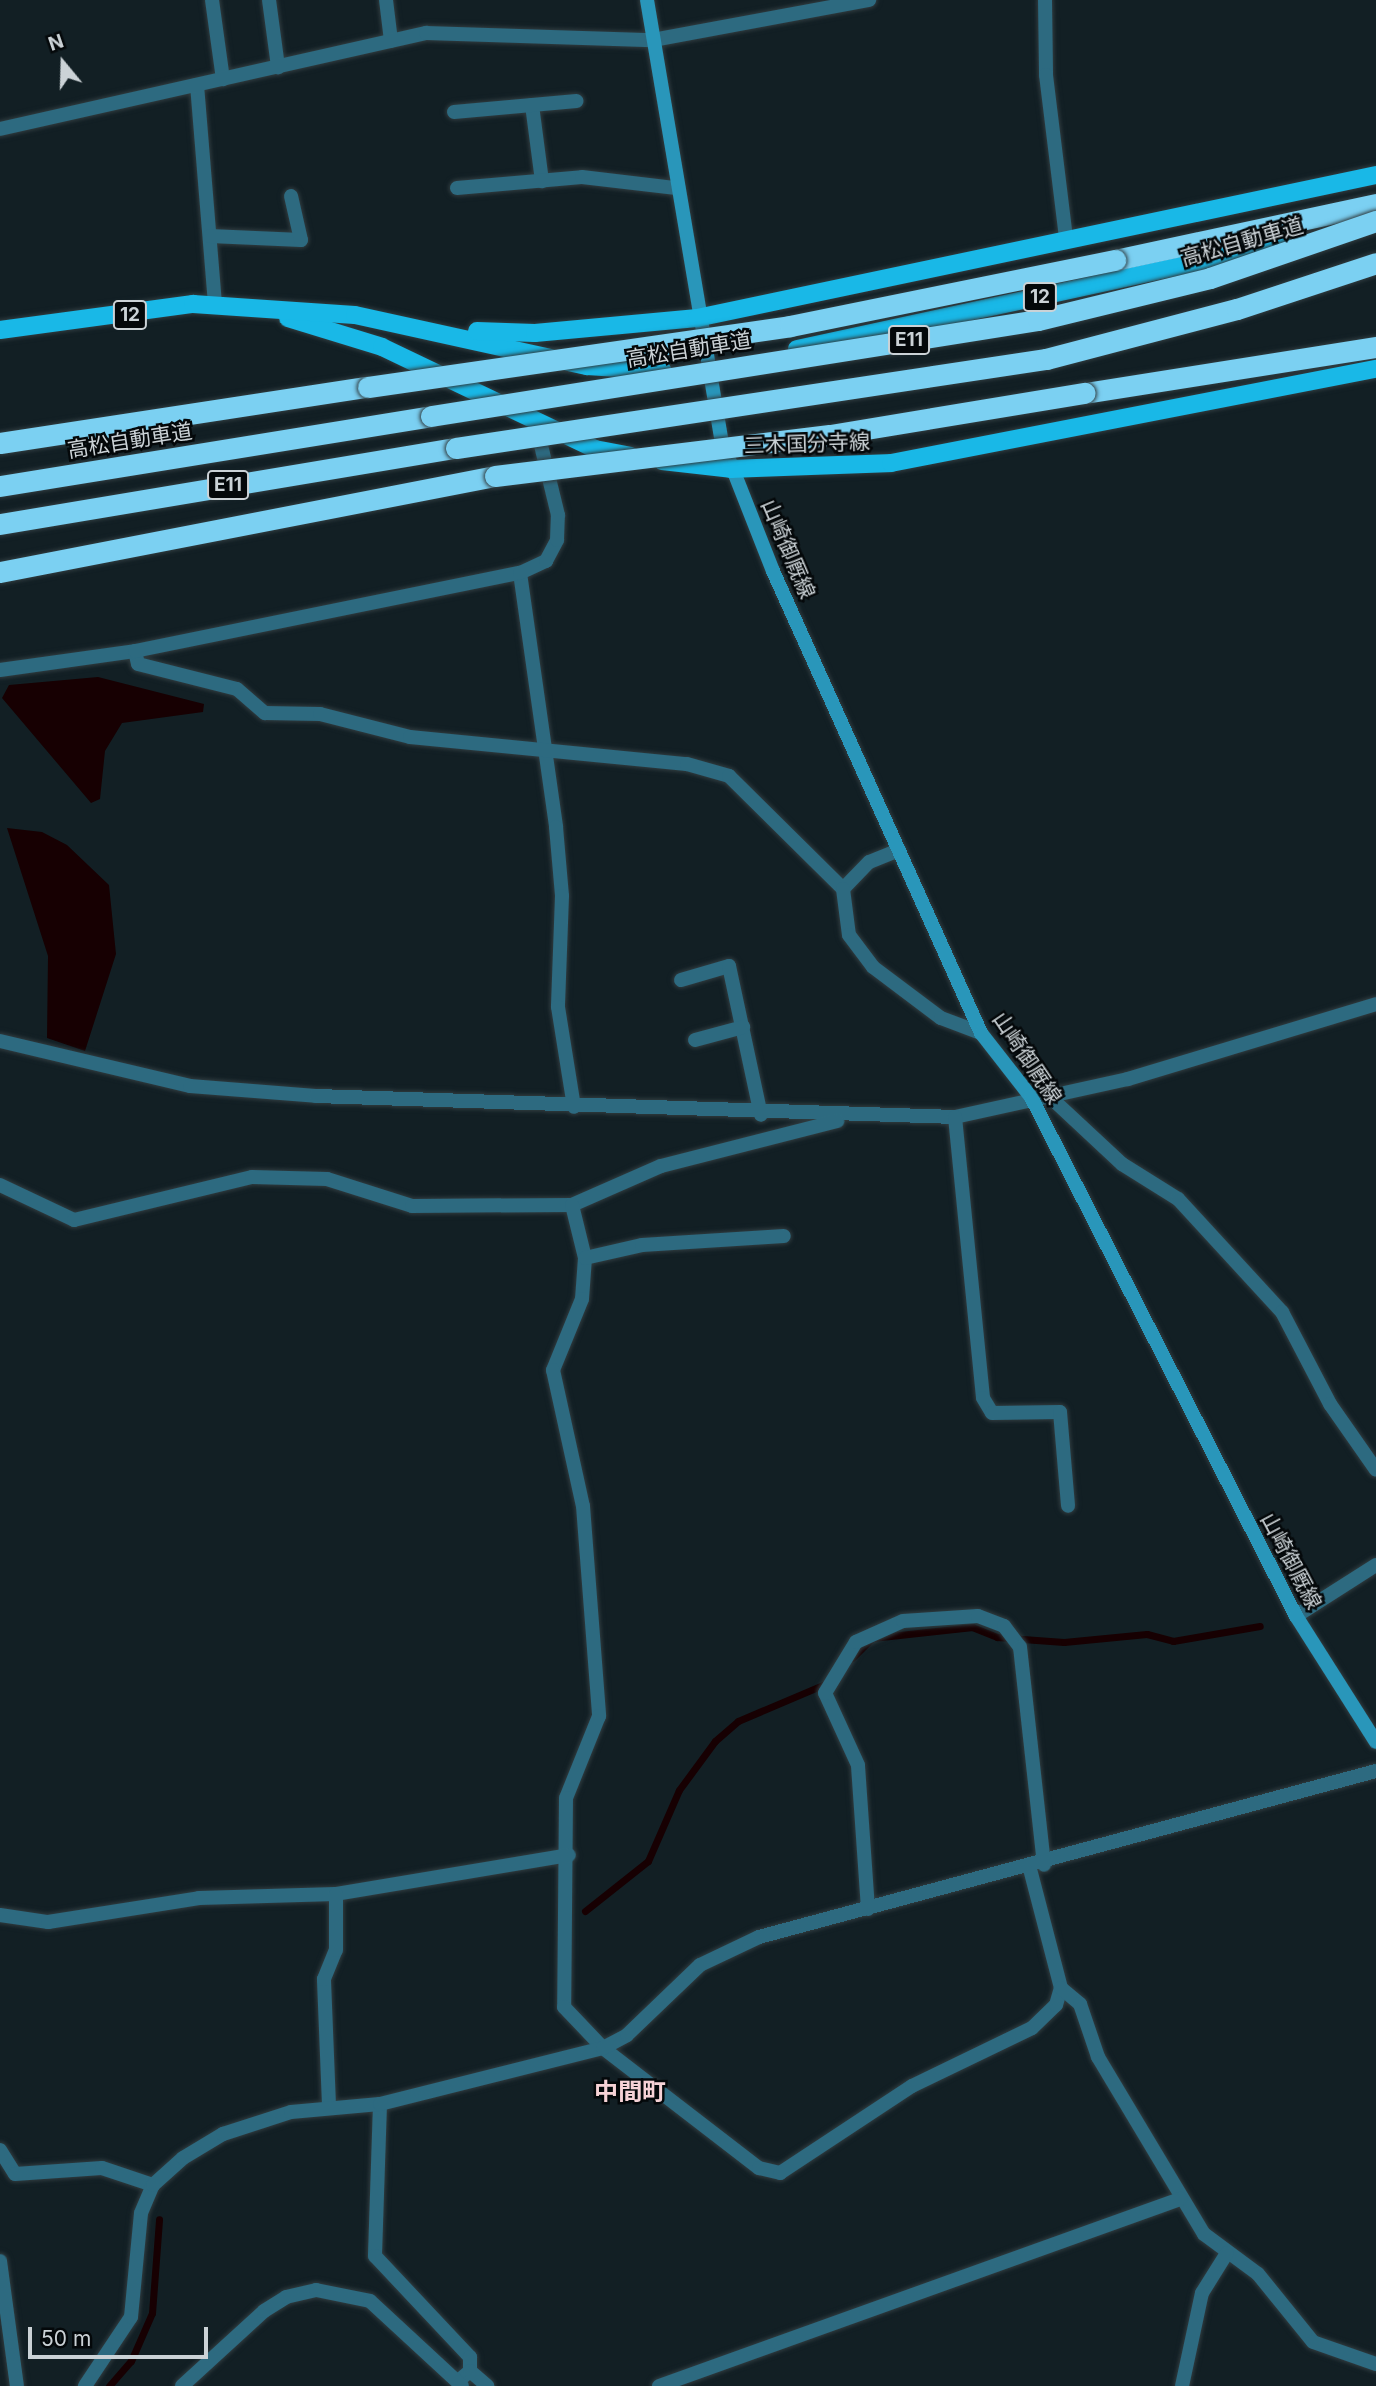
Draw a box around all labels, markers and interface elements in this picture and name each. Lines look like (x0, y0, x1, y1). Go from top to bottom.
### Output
north arrow (28, 28, 98, 98)
text: N (45, 29, 67, 56)
street label: 高松自動車道 (1178, 213, 1306, 271)
road number: 12 (1023, 282, 1058, 312)
road number: 12 (113, 300, 148, 330)
road number: E11 (888, 324, 930, 356)
street label: 高松自動車道 (625, 328, 753, 372)
street label: 高松自動車道 (66, 419, 194, 463)
street label: 三木国分寺線 (744, 429, 870, 459)
road number: E11 (207, 470, 249, 500)
street label: 山崎御厩線 (756, 496, 820, 602)
street label: 山崎御厩線 (987, 1007, 1067, 1109)
street label: 山崎御厩線 (1255, 1509, 1327, 1613)
district label: 中間町 (594, 2078, 666, 2106)
scale bar (32, 2312, 212, 2356)
text: 50 m (41, 2326, 91, 2351)

